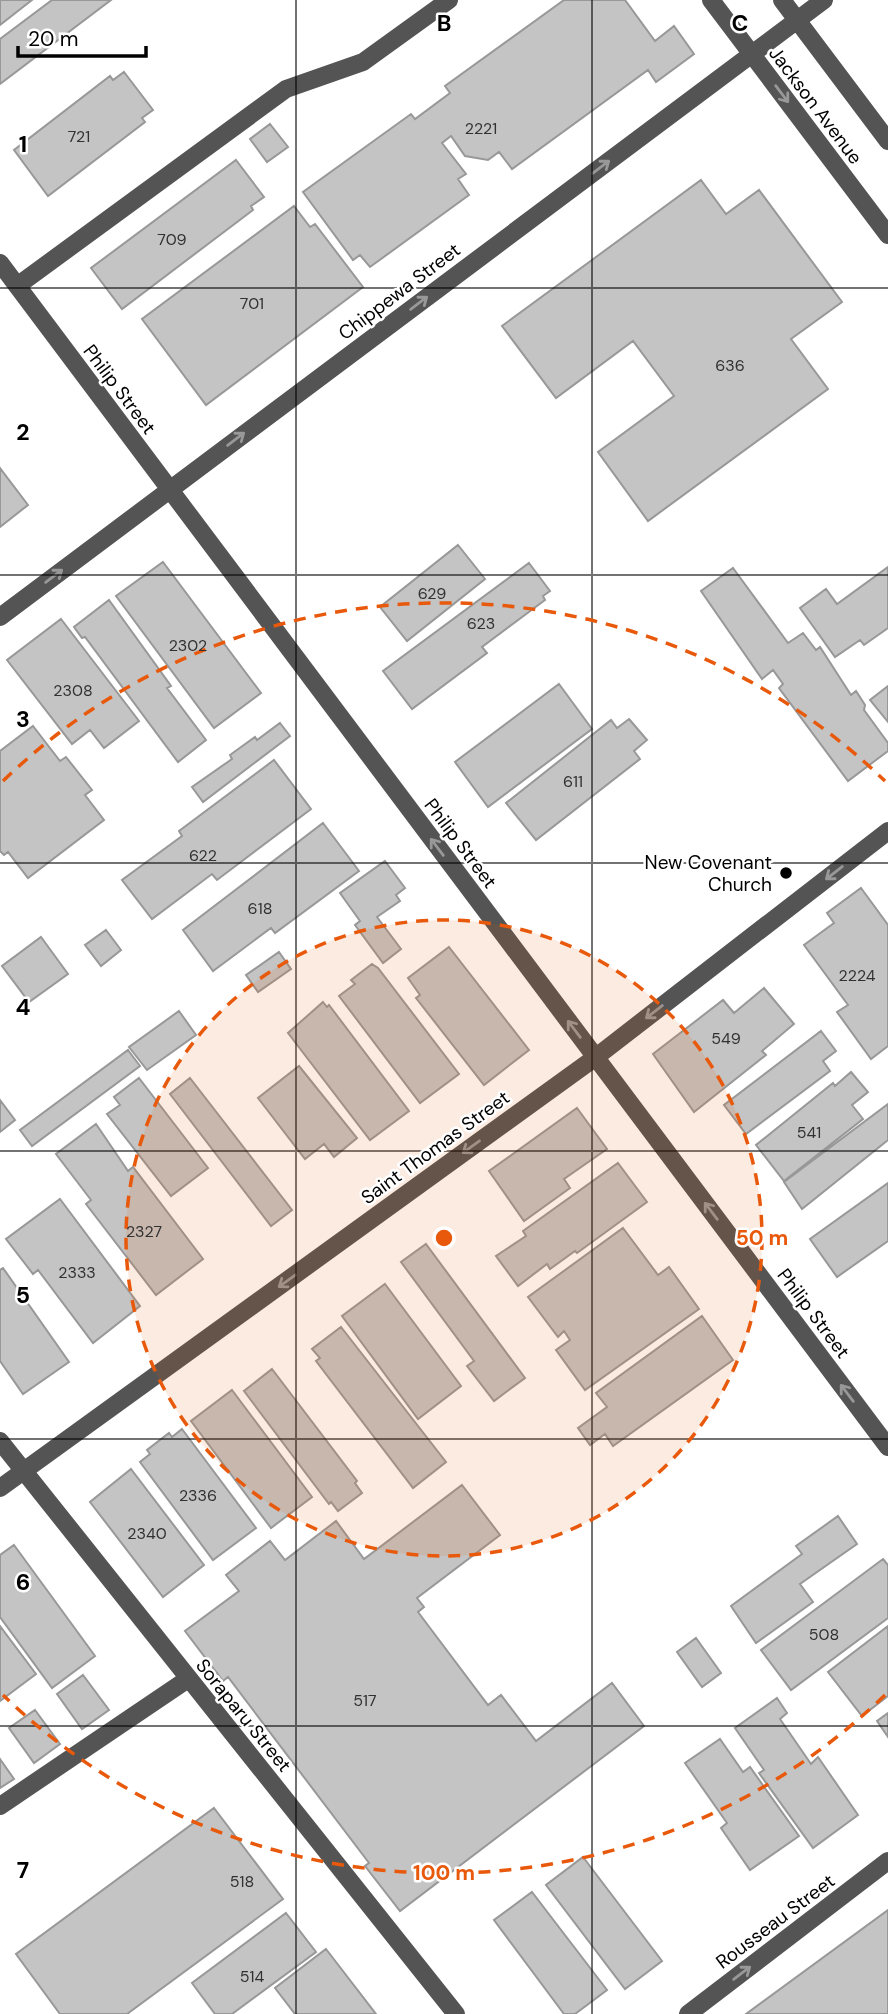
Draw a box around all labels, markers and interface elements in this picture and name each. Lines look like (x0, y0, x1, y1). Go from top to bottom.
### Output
text: B (437, 8, 451, 38)
text: C (732, 8, 748, 38)
scale bar (18, 14, 145, 58)
text: 20 m (28, 25, 79, 53)
street label: Jackson Avenue (763, 41, 868, 169)
one-way arrow (774, 84, 789, 103)
house number: 2221 (465, 118, 497, 139)
house number: 721 (68, 126, 90, 147)
text: 1 (19, 129, 27, 159)
one-way arrow (591, 159, 610, 174)
house number: 709 (157, 229, 187, 250)
street label: Chippewa Street (333, 237, 465, 346)
house number: 701 (240, 293, 264, 314)
one-way arrow (409, 295, 427, 310)
street label: Philip Street (78, 339, 162, 439)
house number: 636 (715, 355, 745, 376)
text: 2 (16, 417, 30, 447)
one-way arrow (226, 431, 245, 446)
one-way arrow (45, 568, 63, 583)
house number: 629 (418, 583, 446, 604)
house number: 623 (467, 613, 495, 634)
house number: 2302 (169, 635, 207, 656)
house number: 2308 (53, 680, 93, 701)
text: 3 (16, 704, 30, 734)
house number: 611 (563, 771, 583, 792)
street label: Philip Street (419, 793, 503, 893)
one-way arrow (430, 838, 445, 857)
house number: 622 (189, 845, 217, 866)
place label: New Covenant Church (645, 850, 772, 897)
marker: New Covenant Church (778, 865, 794, 881)
one-way arrow (825, 865, 844, 880)
house number: 618 (248, 898, 272, 919)
house number: 2224 (838, 965, 876, 986)
text: 4 (16, 992, 31, 1022)
one-way arrow (645, 1005, 664, 1020)
one-way arrow (567, 1019, 582, 1038)
house number: 549 (711, 1028, 741, 1049)
street label: Saint Thomas Street (356, 1085, 515, 1210)
house number: 541 (797, 1122, 821, 1143)
one-way arrow (462, 1140, 481, 1154)
one-way arrow (703, 1202, 718, 1220)
house number: 2327 (126, 1221, 162, 1242)
text: 50 m (736, 1224, 788, 1252)
centre of rings (432, 1226, 456, 1250)
house number: 2333 (58, 1262, 96, 1283)
street label: Philip Street (772, 1263, 856, 1363)
one-way arrow (278, 1273, 297, 1288)
text: 5 (16, 1280, 30, 1310)
one-way arrow (840, 1383, 855, 1402)
house number: 2336 (179, 1485, 217, 1506)
house number: 2340 (127, 1523, 167, 1544)
text: 6 (16, 1567, 30, 1597)
house number: 508 (809, 1624, 839, 1645)
street label: Soraparu Street (190, 1654, 297, 1777)
house number: 517 (353, 1690, 377, 1711)
text: 7 (17, 1855, 29, 1885)
text: 100 m (413, 1859, 475, 1887)
street label: Rousseau Street (711, 1868, 840, 1974)
house number: 518 (230, 1871, 254, 1892)
one-way arrow (732, 1965, 751, 1980)
house number: 514 (240, 1966, 265, 1987)

